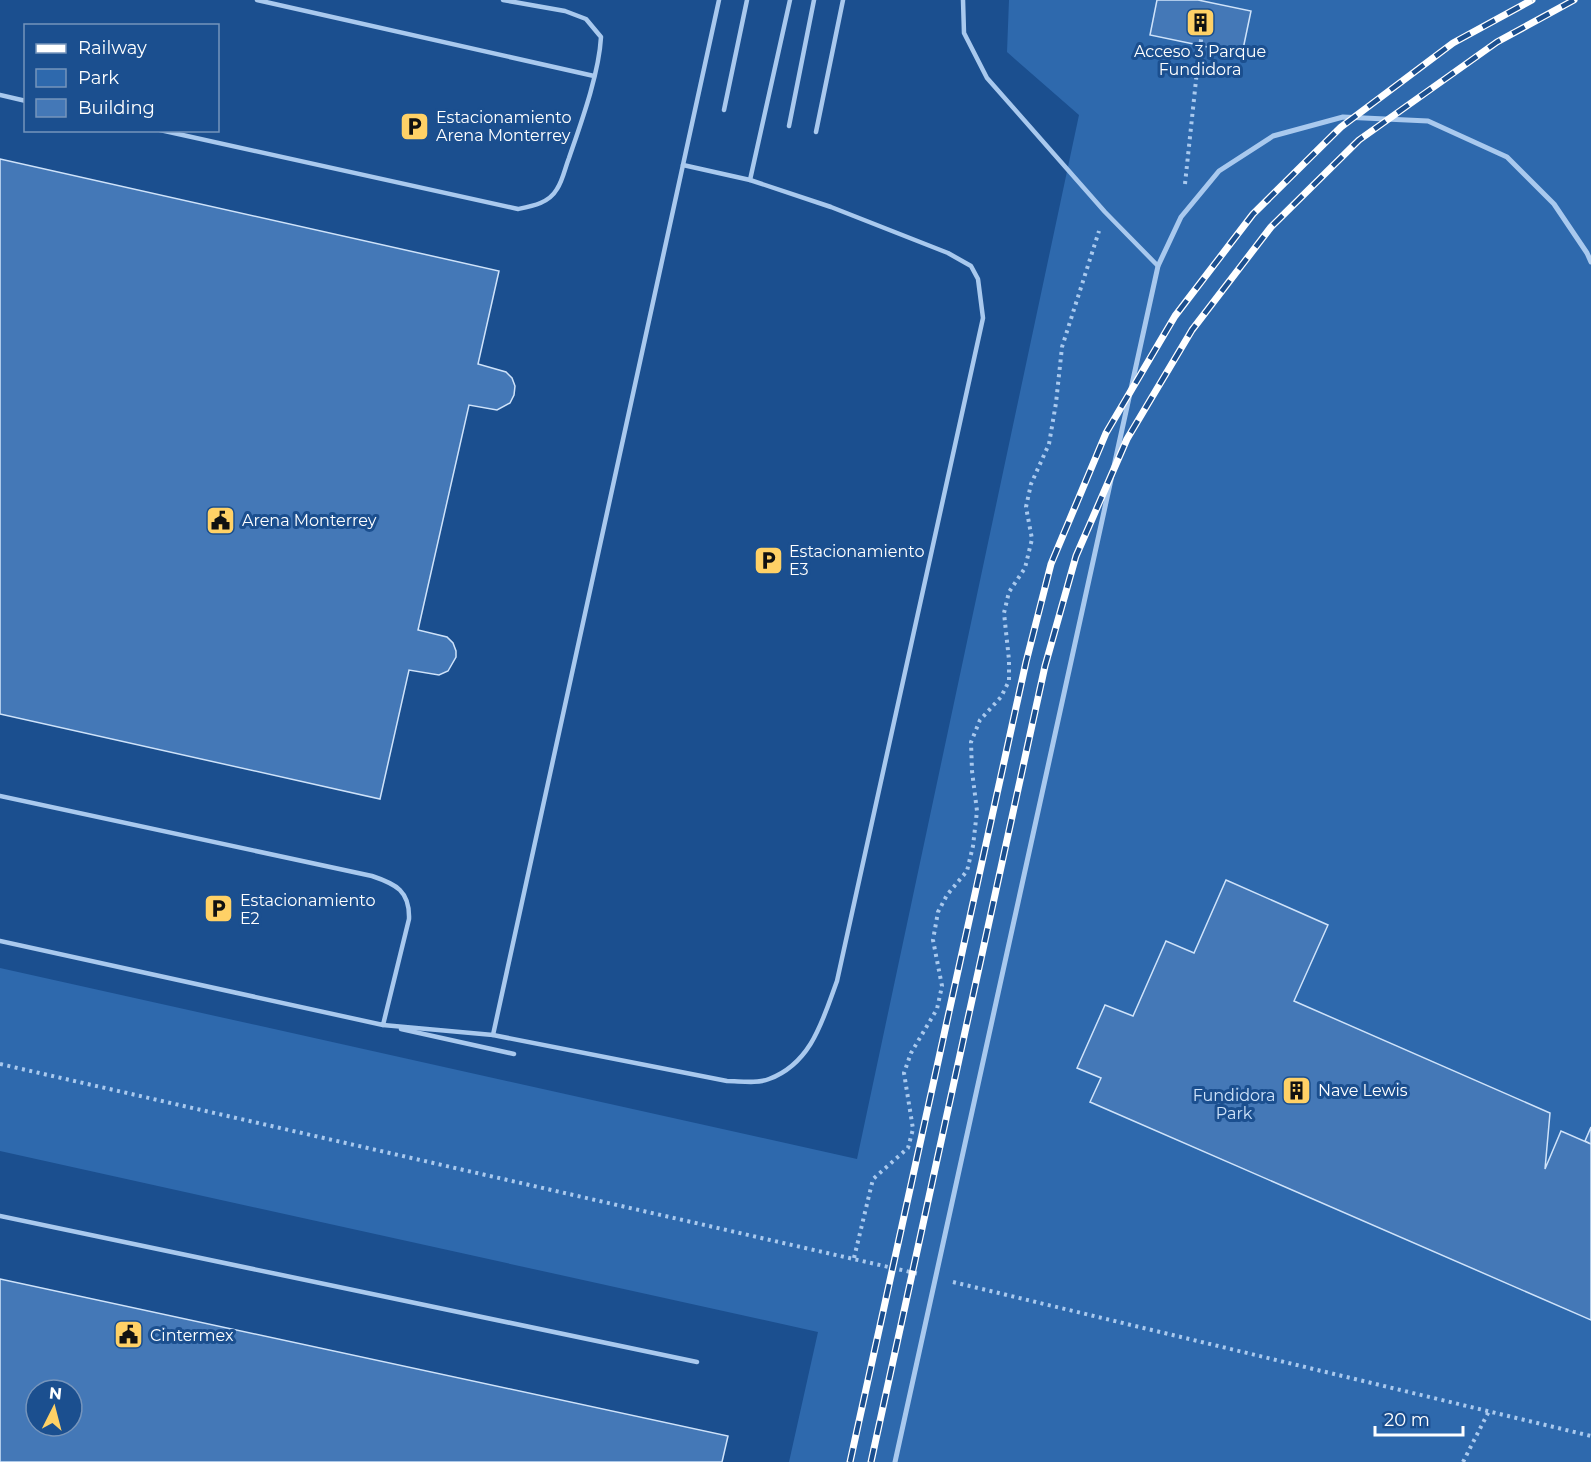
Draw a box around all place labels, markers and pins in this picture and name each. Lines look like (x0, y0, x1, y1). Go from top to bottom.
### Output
building icon: Acceso 3 Parque Fundidora (1184, 7, 1216, 39)
place label: Acceso 3 Parque Fundidora (1134, 42, 1266, 79)
place label: Estacionamiento Arena Monterrey (436, 108, 571, 145)
parking icon: Estacionamiento Arena Monterrey (399, 110, 431, 142)
public building icon: Arena Monterrey (205, 504, 237, 536)
place label: Arena Monterrey (242, 511, 377, 530)
place label: Estacionamiento E3 (789, 542, 924, 579)
parking icon: Estacionamiento E3 (752, 544, 784, 576)
place label: Estacionamiento E2 (240, 891, 375, 928)
parking icon: Estacionamiento E2 (203, 893, 235, 925)
building icon: Nave Lewis (1281, 1074, 1313, 1106)
place label: Nave Lewis (1318, 1081, 1408, 1100)
public building icon: Cintermex (113, 1319, 145, 1351)
place label: Cintermex (150, 1326, 234, 1345)

